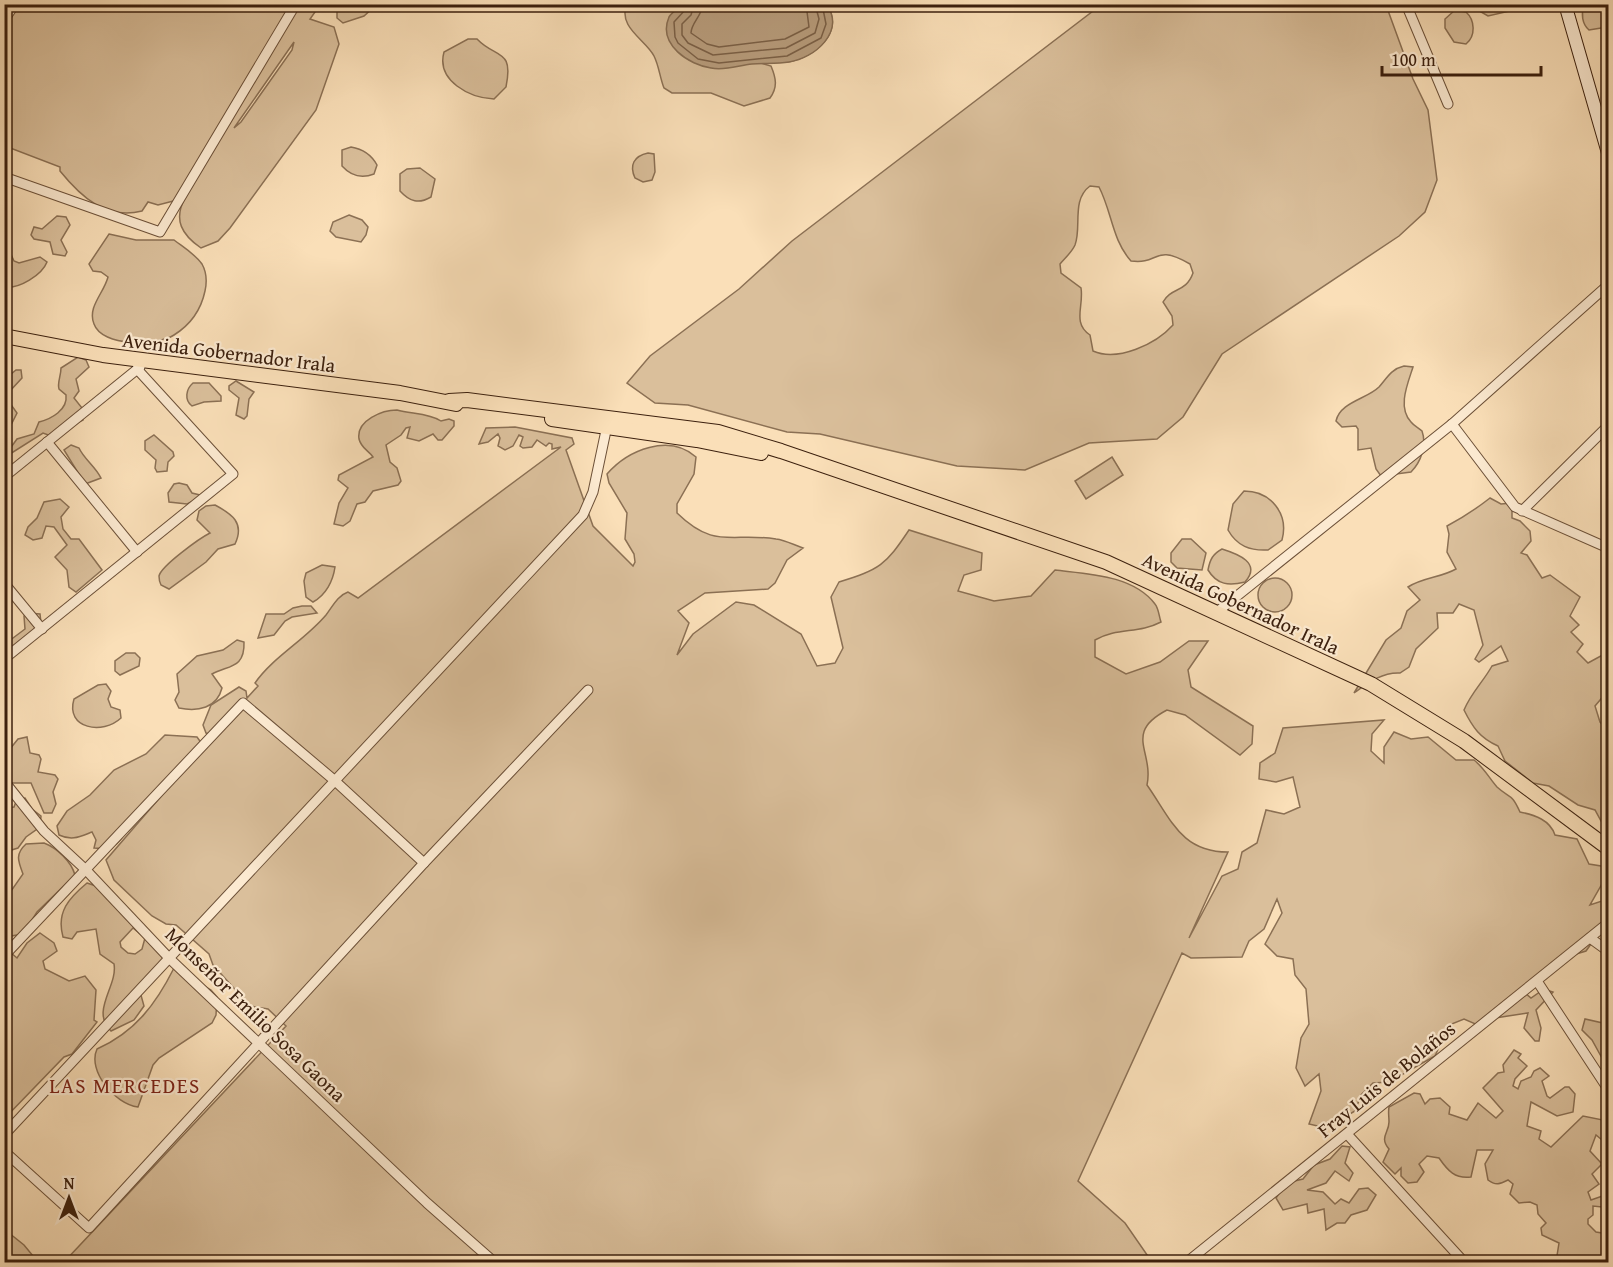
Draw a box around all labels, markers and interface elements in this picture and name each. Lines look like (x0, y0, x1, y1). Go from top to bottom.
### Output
scale bar (1382, 39, 1541, 77)
text: 100 m (1391, 46, 1436, 73)
street label: Avenida Gobernador Irala (121, 325, 338, 380)
street label: Avenida Gobernador Irala (1138, 545, 1345, 662)
street label: Monseñor Emilio Sosa Gaona (159, 920, 353, 1109)
street label: Fray Luis de Bolaños (1311, 1014, 1461, 1144)
district label: LAS MERCEDES (49, 1070, 201, 1101)
north arrow (39, 1168, 99, 1228)
text: N (64, 1171, 75, 1195)

